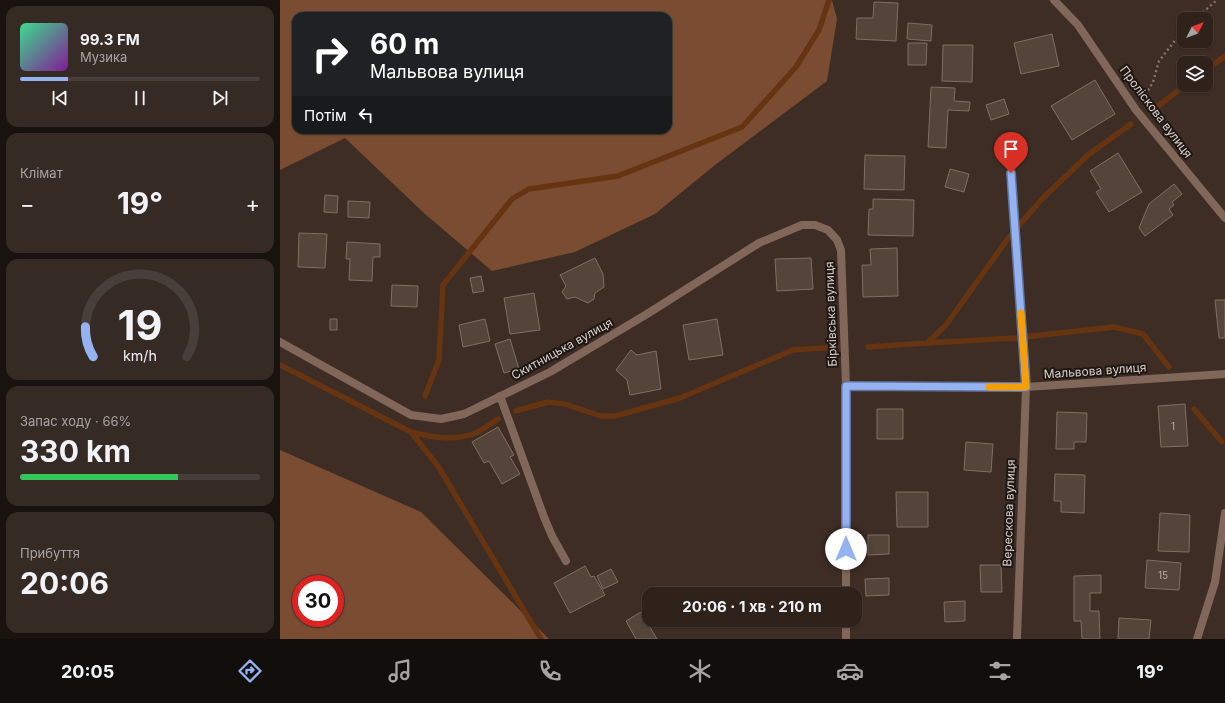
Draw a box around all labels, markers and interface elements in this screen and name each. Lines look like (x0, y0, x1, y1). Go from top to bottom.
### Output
north arrow (1177, 12, 1213, 48)
map controls (1177, 12, 1213, 92)
text: 60 m (370, 27, 439, 61)
icon: right (304, 28, 356, 80)
text: 99.3 FM (80, 30, 140, 49)
text: Музика (80, 49, 127, 65)
button: layers (1177, 56, 1213, 92)
text: Мальвова вулиця (370, 61, 524, 82)
street label: Проліскова вулиця (1117, 63, 1196, 161)
icon: previous (49, 87, 71, 109)
icon: pause (129, 87, 151, 109)
icon: next (209, 87, 231, 109)
icon: left (355, 104, 377, 126)
text: Потім (304, 106, 347, 125)
pin (994, 132, 1028, 173)
icon: arrive (1000, 138, 1022, 160)
text: Клімат (20, 165, 63, 181)
text: 19° (117, 185, 163, 221)
text: − (20, 191, 35, 217)
text: + (245, 191, 260, 217)
street label: Бірківська вулиця (821, 261, 840, 367)
text: 19 (118, 300, 162, 350)
street label: Скитницька вулиця (508, 314, 615, 383)
text: km/h (123, 347, 157, 364)
street label: Мальвова вулиця (1043, 359, 1147, 382)
text: Запас ходу · 66% (20, 413, 131, 429)
house number: 1 (1171, 420, 1175, 432)
text: 330 km (20, 433, 131, 469)
street label: Верескова вулиця (999, 459, 1018, 567)
position arrow (825, 528, 867, 570)
text: Прибуття (20, 545, 80, 561)
text: 20:06 (20, 565, 109, 601)
house number: 15 (1158, 569, 1168, 581)
speed limit sign: 30 (292, 575, 344, 627)
text: 20:06 · 1 хв · 210 m (682, 597, 822, 616)
icon: directions (236, 657, 264, 685)
icon: music (386, 657, 414, 685)
icon: phone (536, 657, 564, 685)
icon: climate (686, 657, 714, 685)
icon: car (836, 657, 864, 685)
icon: filters (986, 657, 1014, 685)
text: 20:05 (61, 661, 114, 682)
text: 19° (1136, 661, 1164, 682)

